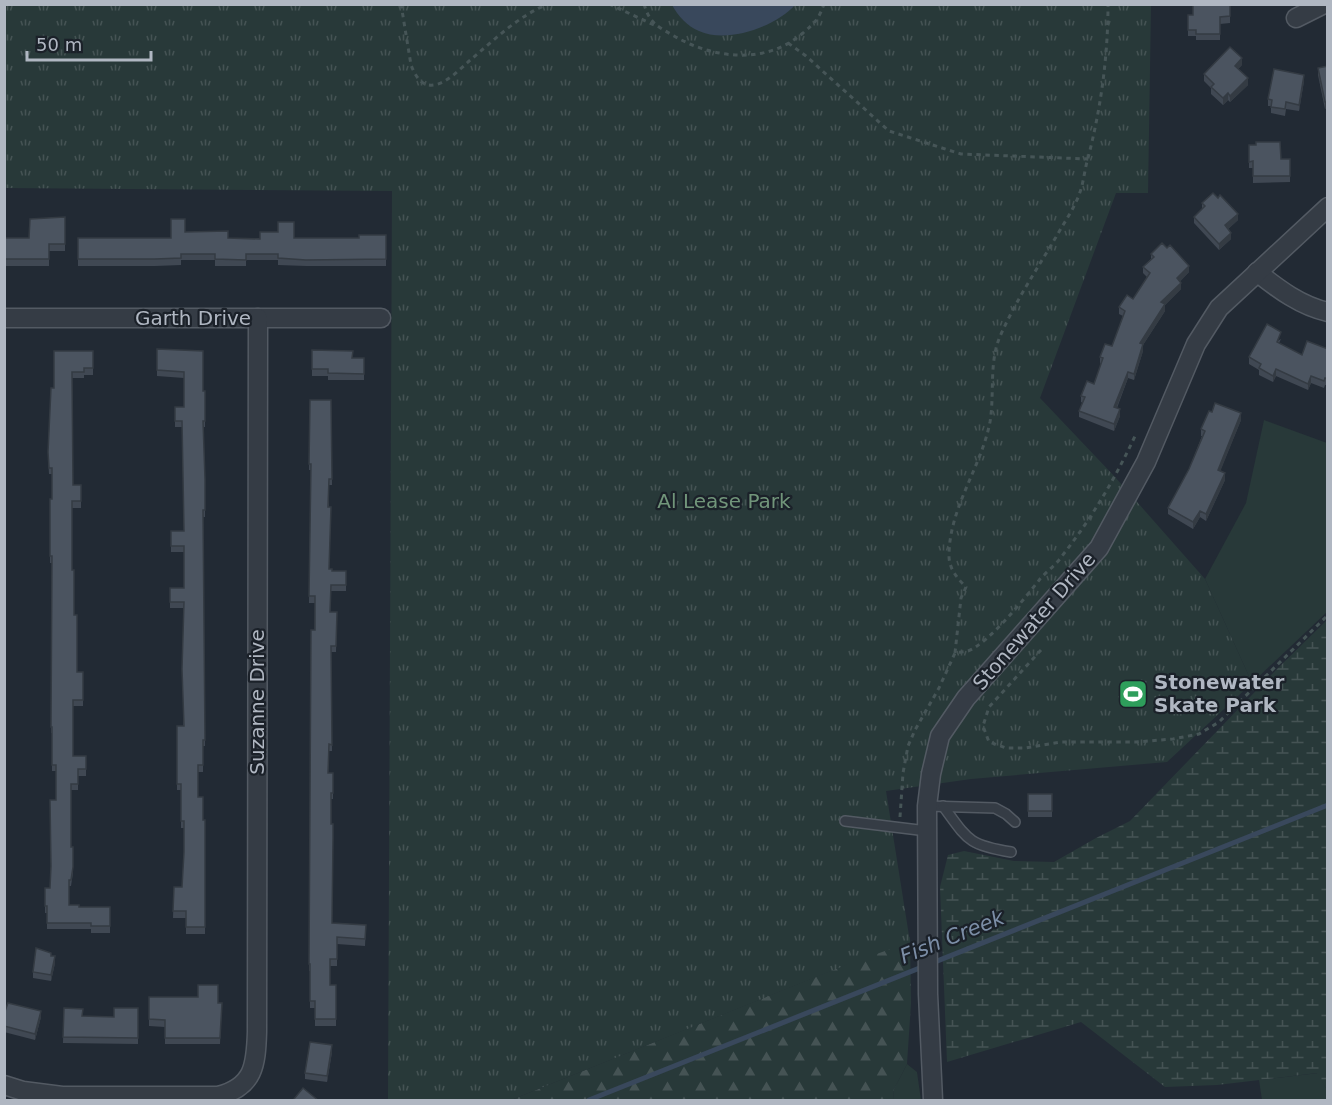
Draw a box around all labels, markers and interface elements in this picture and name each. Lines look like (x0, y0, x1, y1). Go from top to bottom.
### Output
scale bar (27, 24, 152, 62)
text: 50 m (36, 34, 82, 55)
street label: Garth Drive (135, 306, 251, 330)
park label: Al Lease Park (657, 489, 791, 513)
street label: Stonewater Drive (968, 547, 1100, 695)
street label: Suzanne Drive (245, 629, 269, 775)
place label: Stonewater Skate Park (1154, 670, 1285, 717)
sports icon: Stonewater Skate Park (1117, 678, 1149, 710)
water label: Fish Creek (896, 905, 1008, 969)

